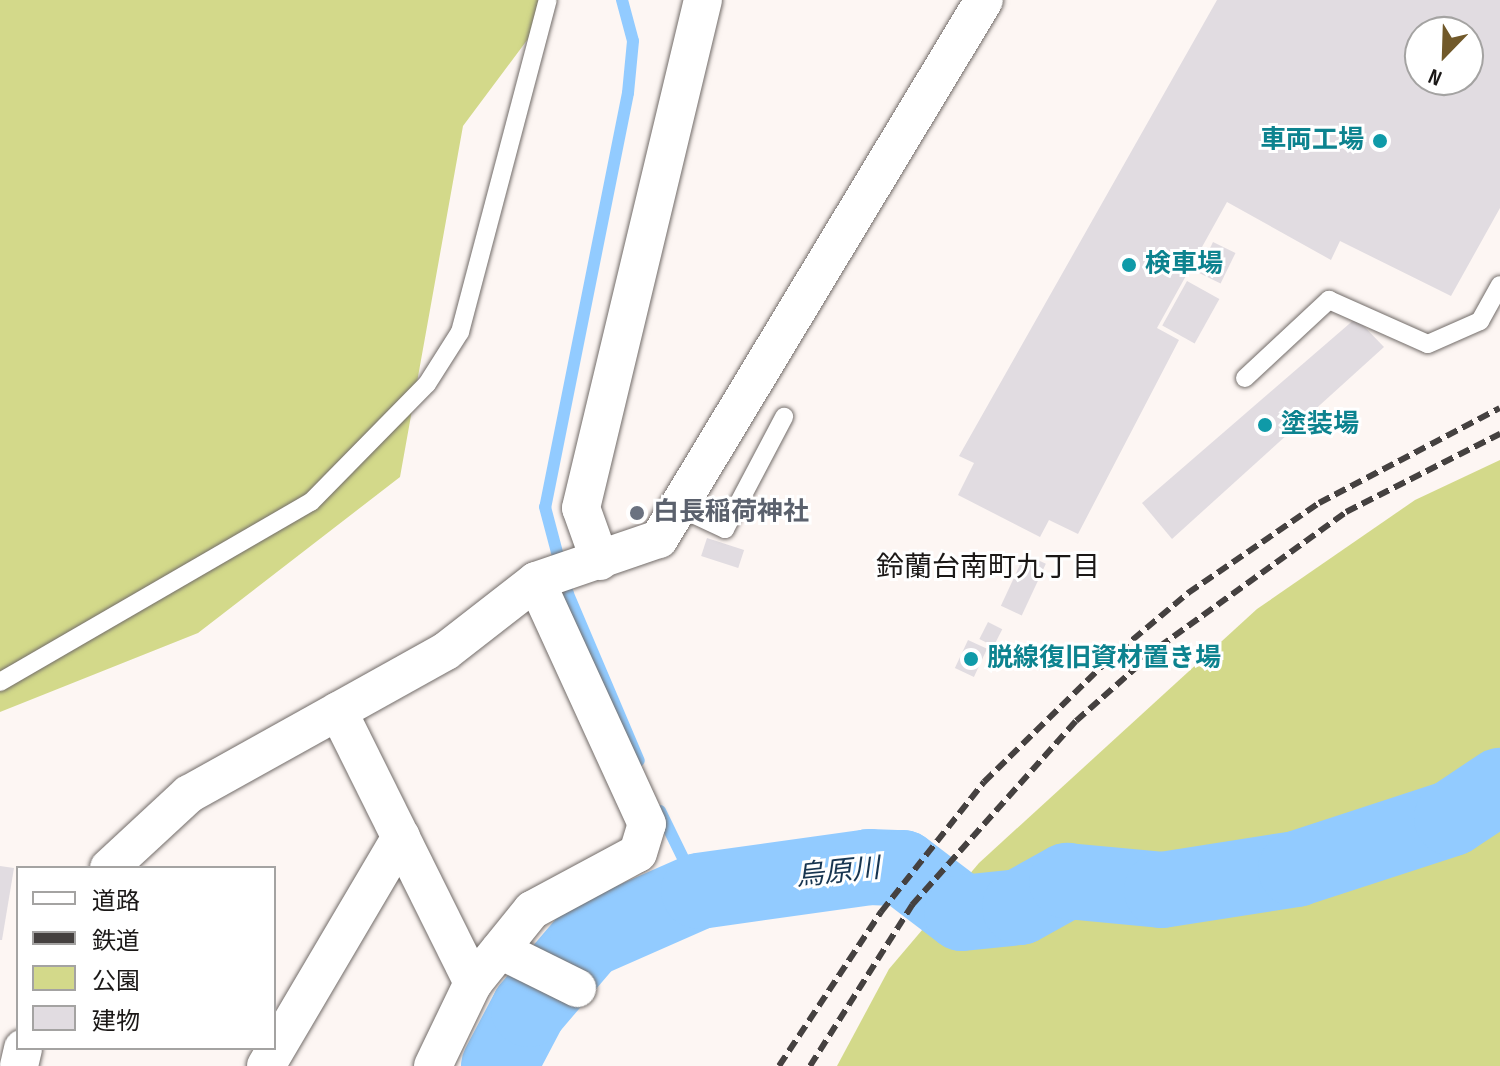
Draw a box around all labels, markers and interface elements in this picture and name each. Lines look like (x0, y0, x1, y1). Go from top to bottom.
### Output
north arrow (1404, 16, 1484, 96)
text: N (1425, 62, 1446, 91)
place label: 車両工場 (1260, 125, 1364, 157)
marker: 車両工場 (1371, 132, 1389, 150)
place label: 検車場 (1145, 249, 1223, 281)
marker: 検車場 (1120, 256, 1138, 274)
place label: 塗装場 (1281, 409, 1359, 441)
marker: 塗装場 (1256, 416, 1274, 434)
place label: 白長稲荷神社 (653, 497, 809, 529)
marker: 白長稲荷神社 (628, 504, 646, 522)
district label: 鈴蘭台南町九丁目 (876, 551, 1100, 585)
place label: 脱線復旧資材置き場 (987, 643, 1221, 675)
marker: 脱線復旧資材置き場 (962, 650, 980, 668)
water label: 烏原川 (794, 852, 882, 894)
legend (16, 866, 276, 1050)
text: 道路 (92, 887, 140, 916)
text: 鉄道 (92, 927, 140, 956)
text: 公園 (92, 967, 140, 996)
text: 建物 (92, 1007, 140, 1036)

